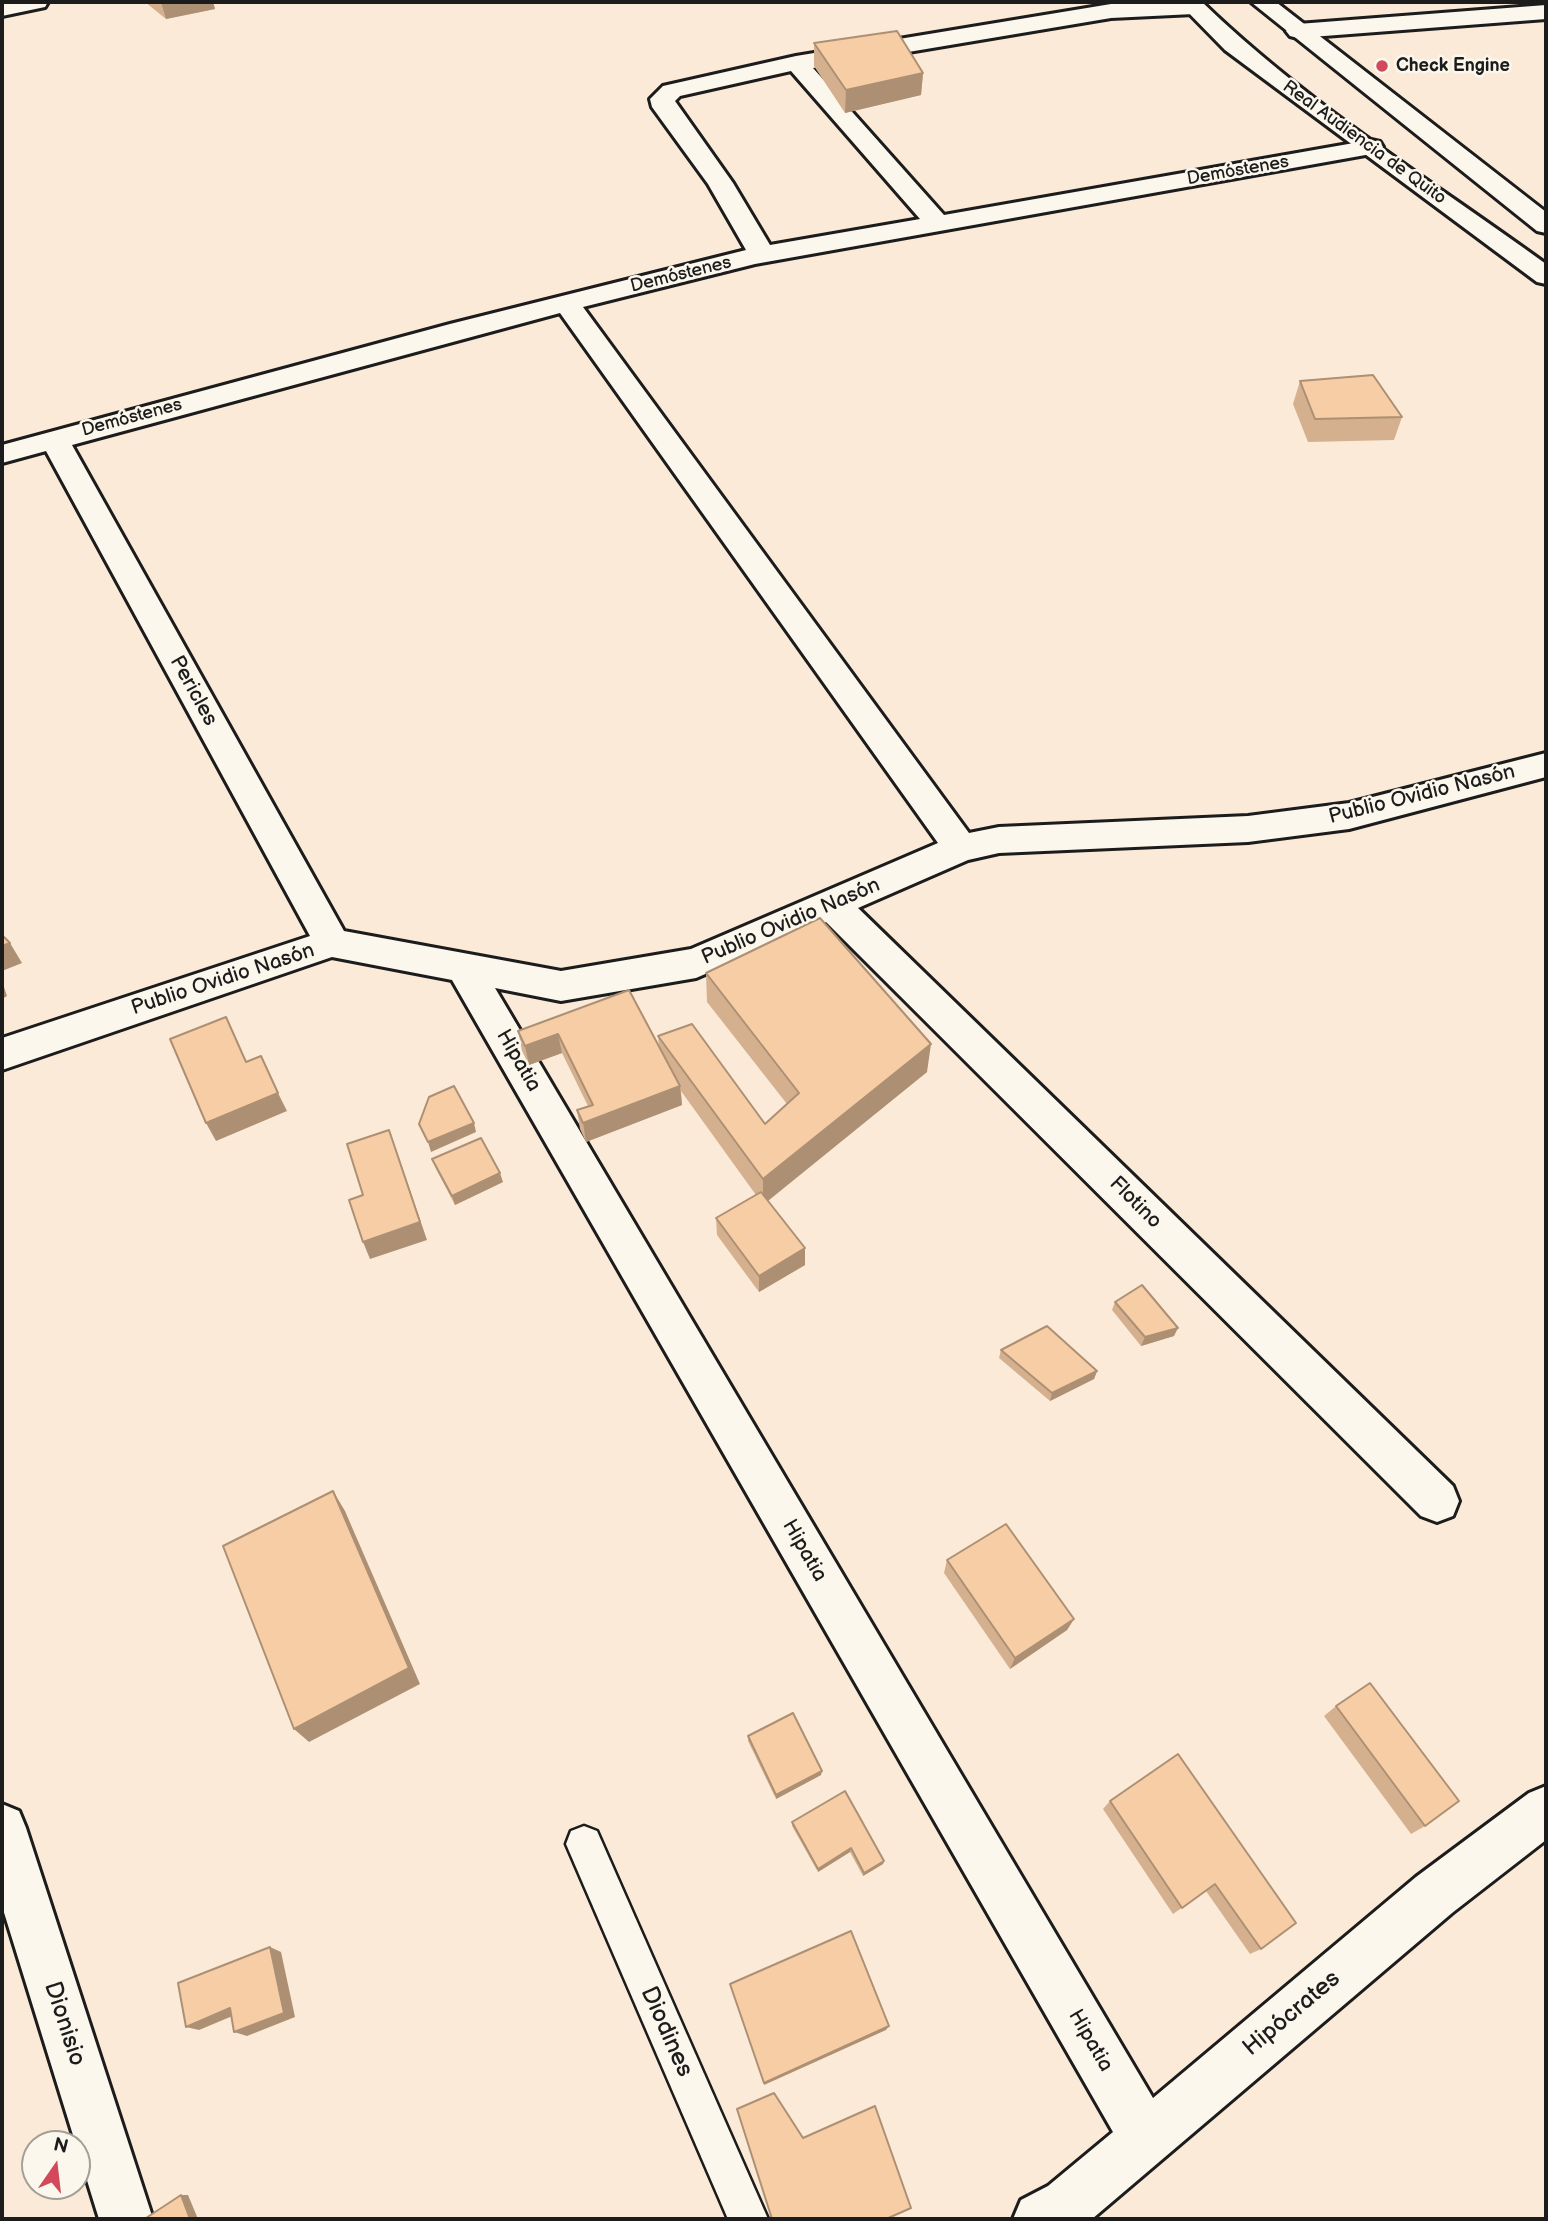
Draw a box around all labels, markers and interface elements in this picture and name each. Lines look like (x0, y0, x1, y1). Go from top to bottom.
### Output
place label: Check Engine (1396, 55, 1510, 77)
marker: Check Engine (1374, 58, 1390, 74)
street label: Real Audiencia de Quito (1278, 76, 1450, 210)
street label: Demóstenes (1185, 151, 1291, 191)
street label: Demóstenes (628, 252, 734, 298)
street label: Demóstenes (79, 394, 185, 442)
street label: Pericles (164, 652, 222, 730)
street label: Publio Ovidio Nasón (1326, 760, 1518, 830)
street label: Publio Ovidio Nasón (698, 873, 884, 971)
street label: Publio Ovidio Nasón (128, 938, 318, 1022)
street label: Hipatia (490, 1025, 546, 1097)
street label: Flotino (1104, 1172, 1166, 1234)
street label: Hipatia (776, 1515, 832, 1587)
street label: Hipócrates (1238, 1965, 1346, 2063)
street label: Dionisio (37, 1978, 91, 2070)
street label: Diodines (633, 1982, 699, 2082)
street label: Hipatia (1062, 2005, 1118, 2077)
north arrow (21, 2130, 91, 2200)
text: N (51, 2133, 70, 2159)

